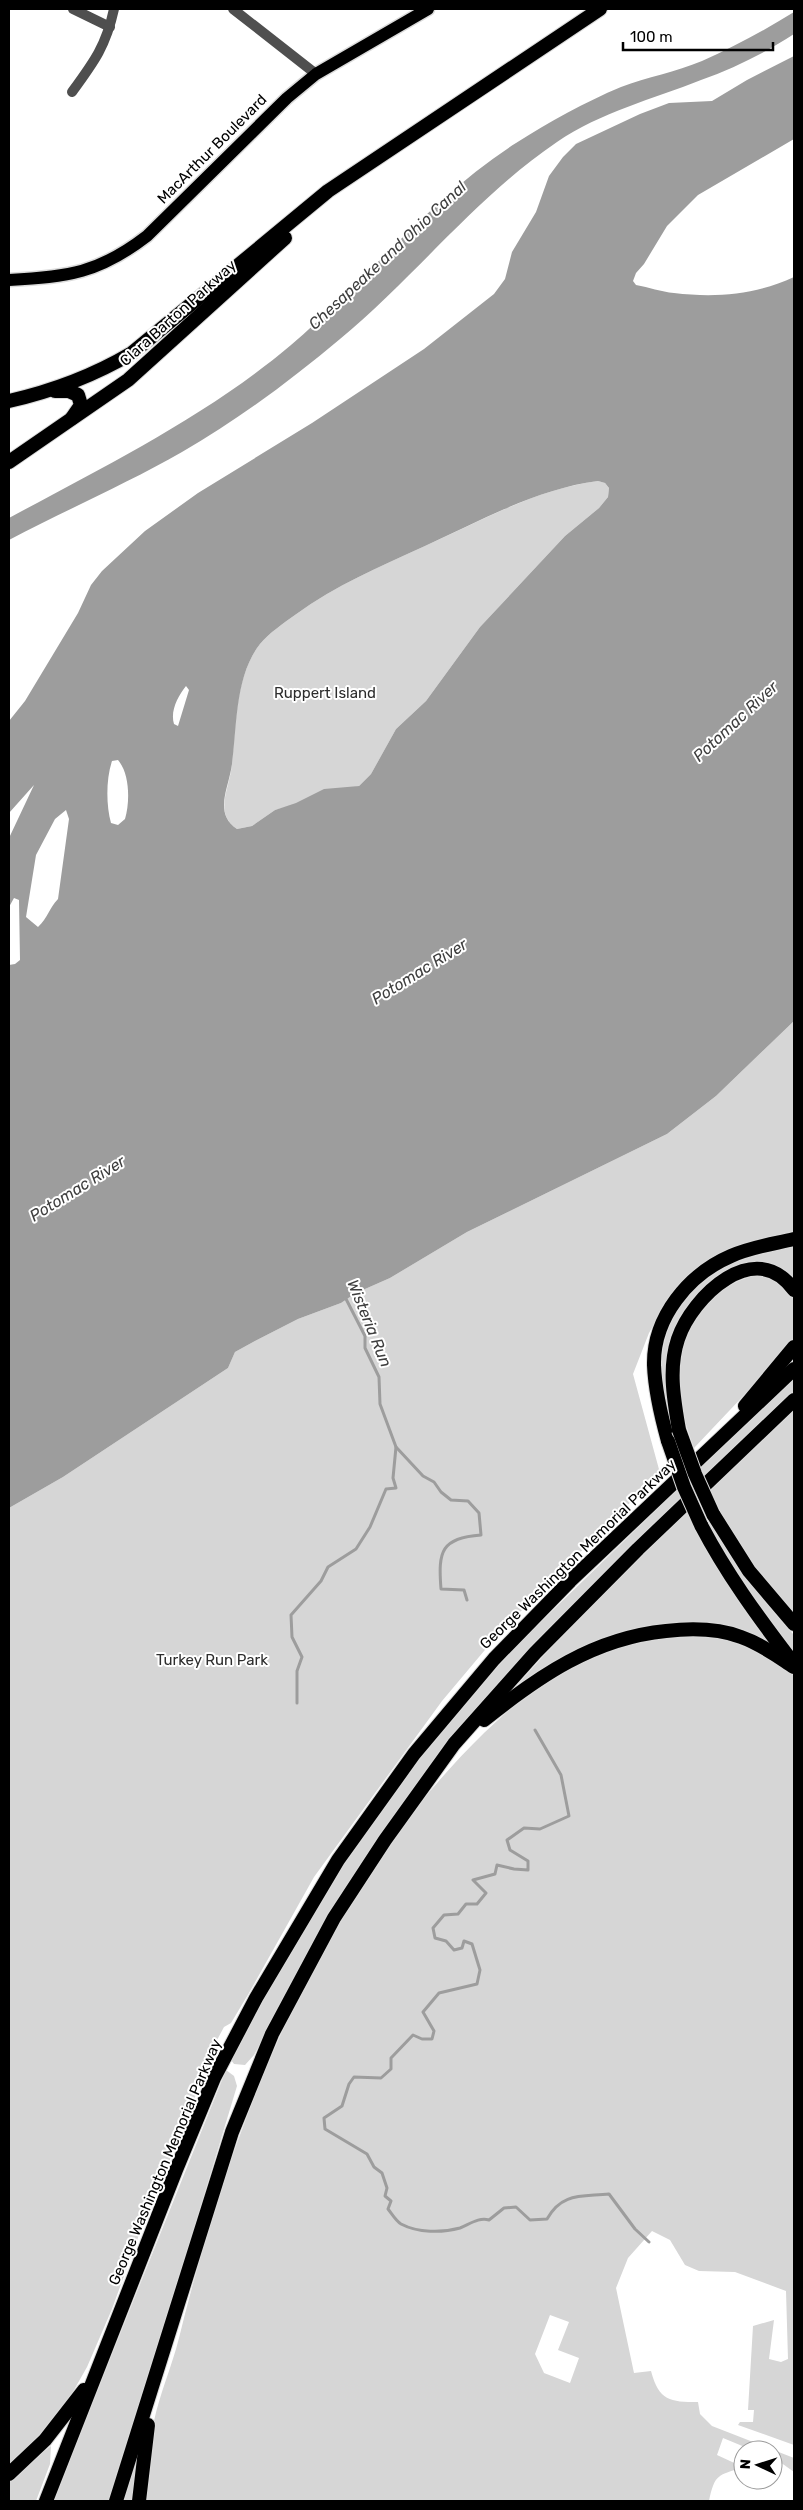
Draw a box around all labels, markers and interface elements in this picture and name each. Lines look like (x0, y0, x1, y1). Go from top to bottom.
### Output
scale bar (623, 20, 773, 52)
text: 100 m (630, 28, 672, 46)
street label: MacArthur Boulevard (153, 90, 271, 208)
water label: Chesapeake and Ohio Canal (305, 177, 471, 333)
street label: Clara Barton Parkway (116, 256, 240, 370)
water label: Potomac River (689, 677, 782, 765)
park label: Ruppert Island (274, 684, 376, 702)
water label: Potomac River (368, 934, 471, 1008)
water label: Potomac River (26, 1151, 129, 1225)
water label: Wisteria Run (343, 1277, 396, 1370)
street label: George Washington Memorial Parkway (476, 1455, 680, 1653)
park label: Turkey Run Park (156, 1651, 268, 1669)
street label: George Washington Memorial Parkway (105, 2036, 225, 2288)
north arrow (733, 2440, 783, 2490)
text: N (737, 2459, 754, 2470)

